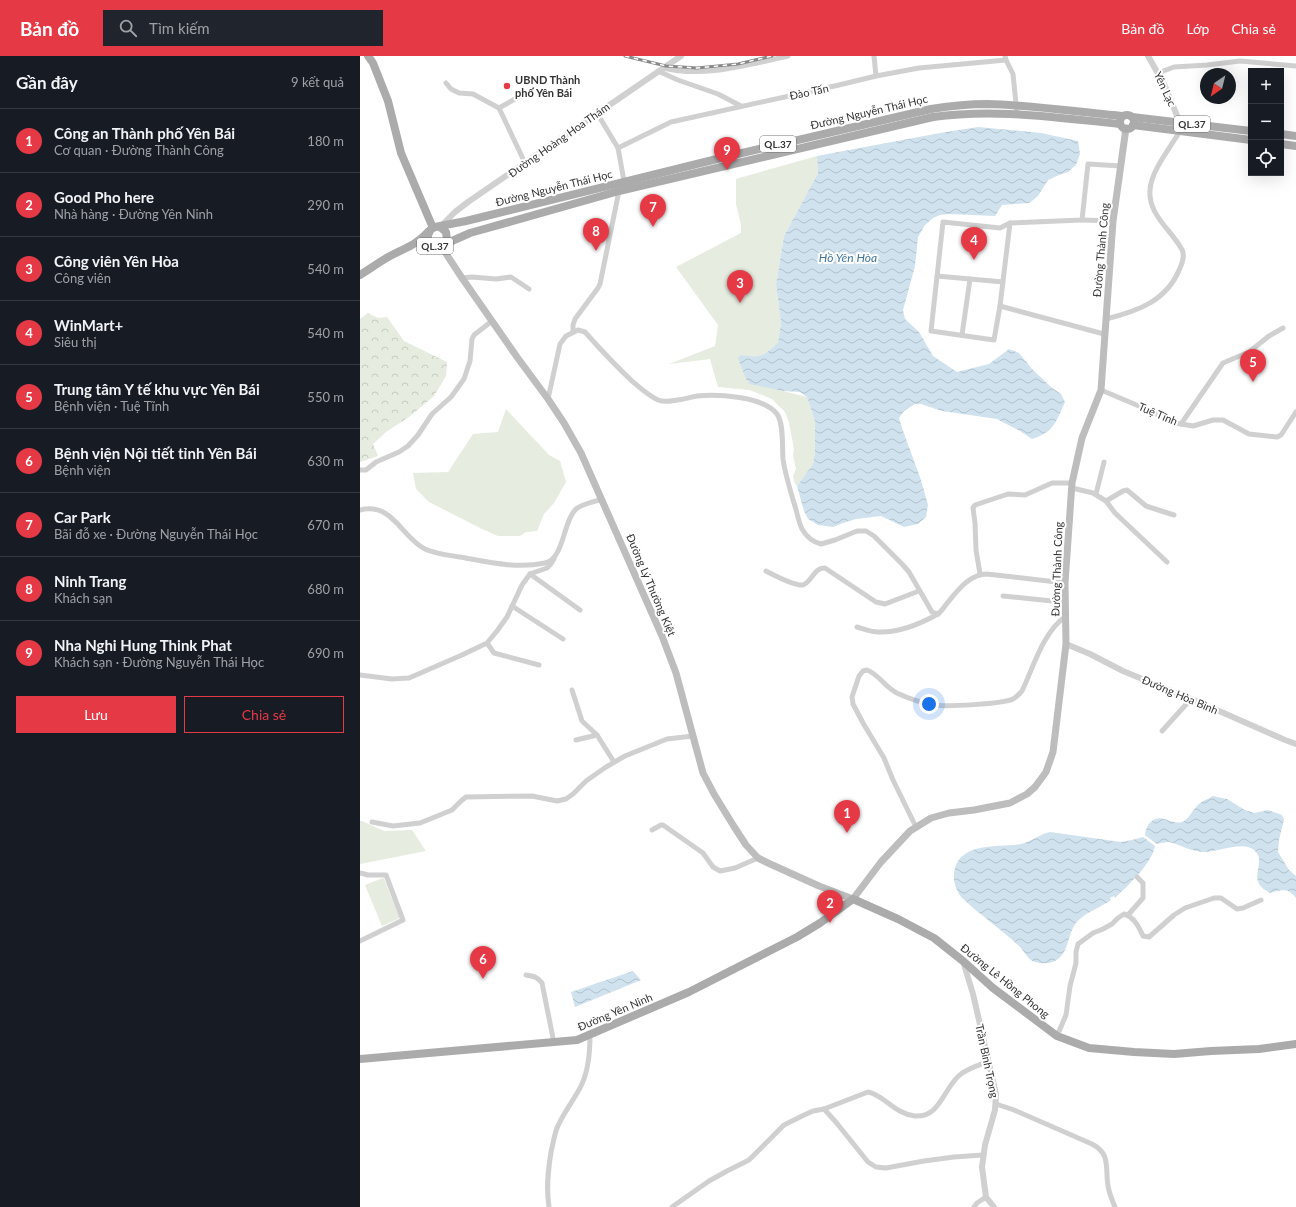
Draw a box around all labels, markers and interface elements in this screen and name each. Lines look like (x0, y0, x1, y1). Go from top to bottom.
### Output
search box (103, 10, 383, 46)
text: Bản đồ (20, 17, 79, 40)
icon: search (117, 17, 139, 39)
text: Tìm kiếm (149, 19, 210, 37)
text: Bản đồ (1121, 20, 1164, 37)
text: Lớp (1186, 20, 1209, 37)
text: Chia sẻ (1231, 20, 1276, 37)
north arrow (1200, 68, 1236, 104)
map controls (1248, 68, 1284, 176)
button: + (1248, 68, 1284, 104)
street label: Yên Lạc (1152, 69, 1179, 108)
text: Gần đây (16, 72, 78, 93)
place label: UBND Thành phố Yên Bái (515, 73, 580, 99)
text: 9 kết quả (291, 74, 344, 90)
marker: UBND Thành phố Yên Bái (502, 81, 512, 91)
street label: Đào Tấn (788, 81, 830, 102)
street label: Đường Nguyễn Thái Học (809, 92, 929, 131)
street label: Đường Hoàng Hoa Thám (506, 100, 612, 180)
button: − (1248, 104, 1284, 140)
road number: QL.37 (1174, 116, 1210, 132)
text: Công an Thành phố Yên Bái (54, 124, 235, 142)
text: 1 (25, 133, 33, 149)
text: 180 m (307, 133, 344, 149)
road number: QL.37 (760, 136, 796, 152)
pin: 9 (714, 137, 740, 170)
button: locate (1248, 140, 1284, 176)
text: Cơ quan · Đường Thành Công (54, 142, 224, 158)
street label: Đường Nguyễn Thái Học (494, 167, 614, 208)
text: Good Pho here (54, 188, 154, 206)
pin: 7 (640, 194, 666, 227)
text: 2 (25, 197, 33, 213)
text: 290 m (307, 197, 344, 213)
street label: Đường Thành Công (1090, 202, 1111, 298)
text: Nhà hàng · Đường Yên Ninh (54, 206, 213, 222)
pin: 8 (583, 218, 609, 251)
pin: 4 (961, 227, 987, 260)
road number: QL.37 (417, 238, 453, 254)
water label: Hồ Yên Hòa (819, 250, 877, 265)
text: Công viên Yên Hòa (54, 252, 179, 270)
text: 3 (25, 261, 33, 277)
text: 540 m (307, 261, 344, 277)
text: Công viên (54, 270, 111, 286)
pin: 3 (727, 270, 753, 303)
text: WinMart+ (54, 316, 123, 334)
text: 4 (25, 325, 33, 341)
text: 540 m (307, 325, 344, 341)
text: Siêu thị (54, 334, 97, 350)
pin: 5 (1240, 349, 1266, 382)
text: Trung tâm Y tế khu vực Yên Bái (54, 380, 260, 398)
text: 5 (25, 389, 33, 405)
text: 550 m (307, 389, 344, 405)
text: Bệnh viện · Tuệ Tĩnh (54, 398, 169, 414)
street label: Tuệ Tĩnh (1137, 399, 1180, 428)
text: Bệnh viện Nội tiết tỉnh Yên Bái (54, 444, 257, 462)
text: 6 (25, 453, 33, 469)
text: 630 m (307, 453, 344, 469)
text: Bệnh viện (54, 462, 111, 478)
text: Car Park (54, 508, 111, 526)
text: 7 (25, 517, 33, 533)
text: 670 m (307, 517, 344, 533)
street label: Đường Thành Công (1048, 521, 1065, 617)
text: Bãi đỗ xe · Đường Nguyễn Thái Học (54, 526, 258, 542)
street label: Đường Lý Thường Kiệt (624, 532, 679, 638)
text: Ninh Trang (54, 572, 126, 590)
text: 8 (25, 581, 33, 597)
text: 680 m (307, 581, 344, 597)
text: Khách sạn (54, 590, 112, 606)
text: Nha Nghi Hung Think Phat (54, 636, 232, 654)
text: 9 (25, 645, 33, 661)
text: 690 m (307, 645, 344, 661)
text: Khách sạn · Đường Nguyễn Thái Học (54, 654, 264, 670)
street label: Đường Hòa Bình (1140, 673, 1220, 716)
your location (919, 694, 939, 714)
button: Lưu (16, 696, 176, 733)
button: Chia sẻ (184, 696, 344, 733)
pin: 1 (834, 800, 860, 833)
pin: 2 (817, 890, 843, 923)
street label: Đường Lê Hồng Phong (958, 941, 1053, 1021)
pin: 6 (470, 946, 496, 979)
street label: Đường Yên Ninh (575, 990, 654, 1033)
street label: Trần Bình Trọng (973, 1023, 1002, 1099)

